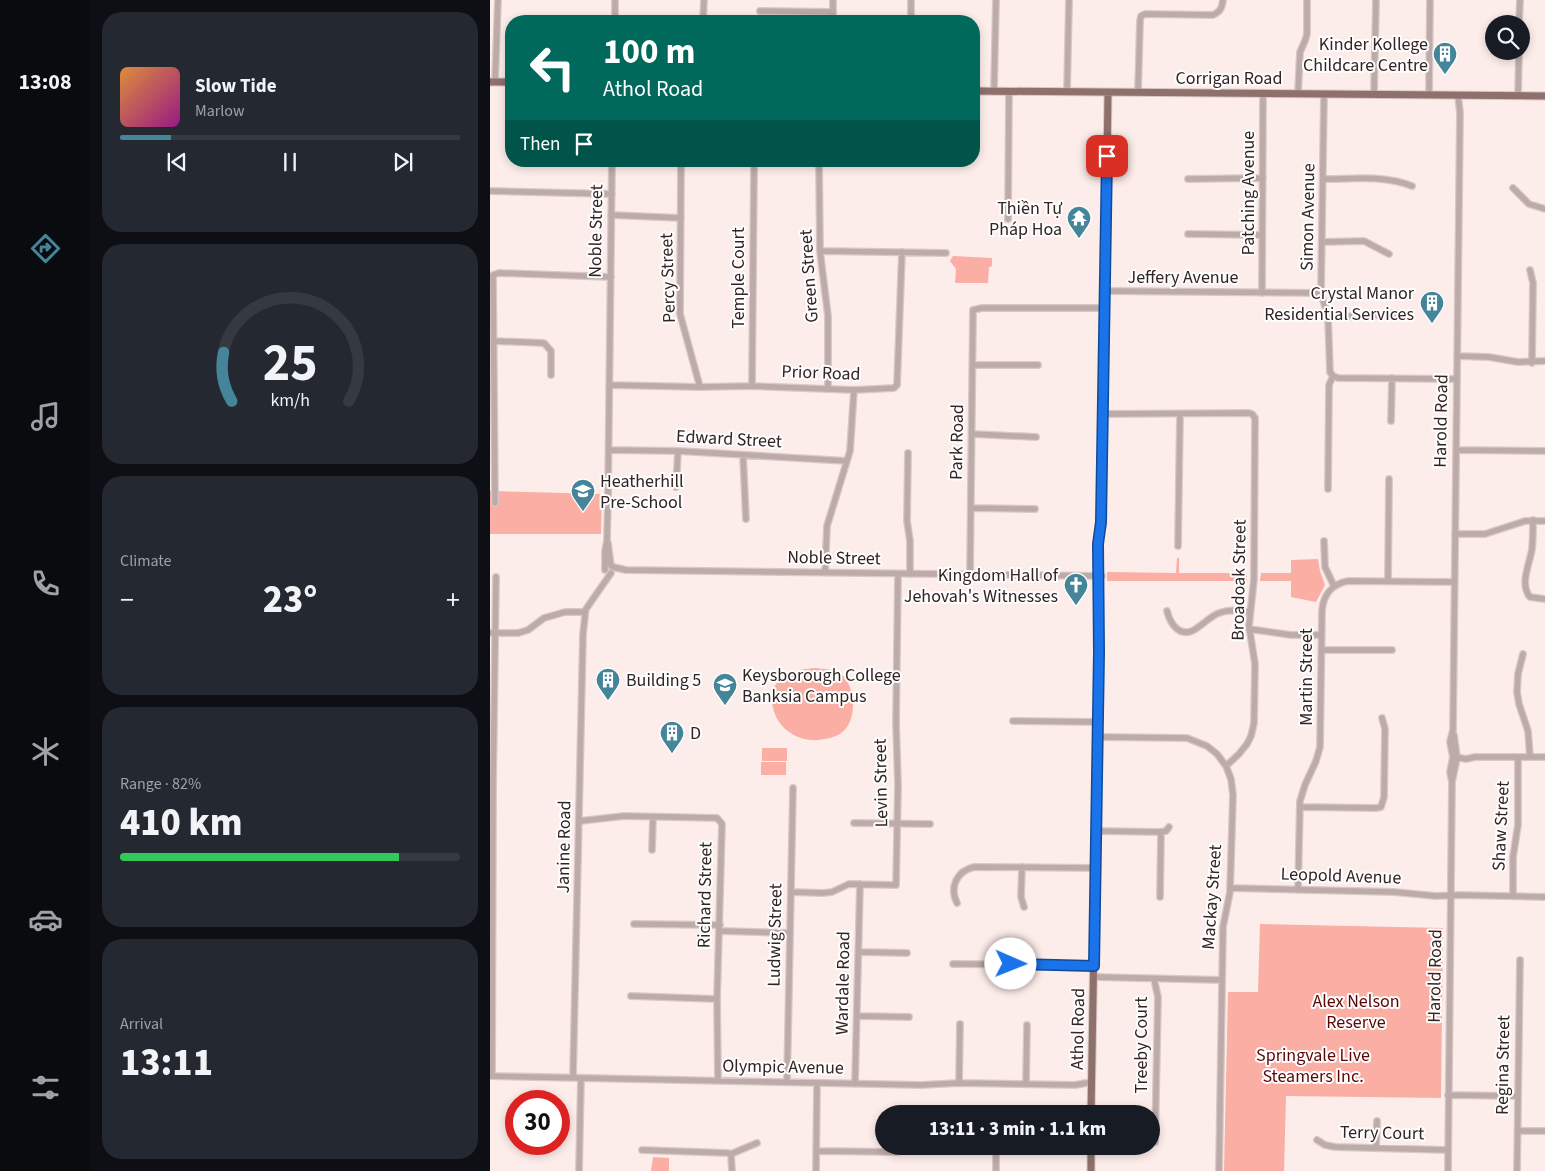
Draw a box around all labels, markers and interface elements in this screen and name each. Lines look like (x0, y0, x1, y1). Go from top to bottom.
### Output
map controls (1485, 15, 1530, 60)
button: search (1485, 15, 1530, 60)
text: 100 m (603, 27, 695, 77)
place label: Kinder Kollege Childcare Centre (1303, 32, 1428, 78)
icon: left (520, 35, 585, 100)
building icon: Kinder Kollege Childcare Centre (1432, 41, 1458, 75)
text: 13:08 (18, 66, 72, 98)
street label: Corrigan Road (1176, 66, 1282, 91)
text: Slow Tide (195, 73, 276, 100)
text: Athol Road (603, 73, 703, 105)
text: Marlow (195, 100, 244, 122)
icon: arrive (570, 130, 598, 158)
text: Then (520, 131, 560, 158)
street label: Patching Avenue (1236, 131, 1261, 255)
pin (1086, 135, 1128, 177)
icon: arrive (1093, 142, 1121, 170)
icon: previous (163, 148, 191, 176)
icon: pause (276, 148, 304, 176)
icon: next (389, 148, 417, 176)
street label: Simon Avenue (1295, 163, 1321, 271)
street label: Noble Street (583, 184, 609, 278)
place label: Thiền Tự Pháp Hoa (989, 196, 1063, 242)
temple icon: Thiền Tự Pháp Hoa (1066, 205, 1092, 239)
street label: Temple Court (726, 227, 751, 329)
street label: Green Street (793, 228, 825, 324)
icon: directions (28, 231, 63, 266)
street label: Percy Street (654, 232, 682, 324)
street label: Jeffery Avenue (1128, 265, 1238, 290)
place label: Crystal Manor Residential Services (1264, 281, 1415, 327)
building icon: Crystal Manor Residential Services (1419, 290, 1445, 324)
text: 25 (263, 327, 317, 401)
street label: Prior Road (781, 359, 861, 387)
street label: Harold Road (1428, 374, 1454, 468)
text: km/h (270, 388, 310, 413)
icon: music (28, 399, 63, 434)
street label: Park Road (944, 404, 970, 480)
street label: Edward Street (675, 424, 783, 454)
place label: Heatherhill Pre-School (600, 469, 684, 515)
school or university icon: Heatherhill Pre-School (570, 478, 596, 512)
street label: Broadoak Street (1225, 519, 1253, 641)
street label: Noble Street (787, 545, 881, 571)
text: Climate (120, 550, 171, 572)
place label: Kingdom Hall of Jehovah's Witnesses (904, 563, 1059, 609)
icon: phone (28, 566, 63, 601)
church icon: Kingdom Hall of Jehovah's Witnesses (1063, 572, 1089, 606)
text: 23° (263, 573, 317, 627)
text: − (120, 580, 134, 620)
text: + (446, 580, 460, 620)
street label: Martin Street (1294, 628, 1319, 726)
place label: Keysborough College Banksia Campus (742, 663, 901, 709)
building icon: Building 5 (595, 667, 621, 701)
place label: Building 5 (626, 668, 701, 693)
school or university icon: Keysborough College Banksia Campus (712, 672, 738, 706)
building icon: D (659, 720, 685, 754)
place label: D (690, 721, 701, 746)
icon: climate (28, 734, 63, 769)
street label: Levin Street (868, 738, 894, 828)
text: Range · 82% (120, 773, 201, 795)
street label: Shaw Street (1486, 780, 1516, 872)
text: 410 km (120, 796, 242, 850)
street label: Janine Road (551, 800, 577, 894)
street label: Richard Street (692, 842, 718, 948)
street label: Mackay Street (1196, 844, 1228, 950)
street label: Leopold Avenue (1280, 861, 1402, 891)
street label: Ludwig Street (762, 883, 788, 987)
icon: car (28, 902, 63, 937)
street label: Harold Road (1422, 929, 1448, 1023)
street label: Wardale Road (830, 931, 856, 1035)
position arrow (984, 937, 1036, 989)
street label: Athol Road (1065, 988, 1091, 1070)
park label: Alex Nelson Reserve (1312, 989, 1400, 1035)
street label: Treeby Court (1129, 997, 1154, 1093)
text: Arrival (120, 1013, 163, 1035)
street label: Regina Street (1490, 1015, 1516, 1115)
text: 13:11 (120, 1036, 213, 1090)
park label: Springvale Live Steamers Inc. (1256, 1043, 1370, 1089)
street label: Olympic Avenue (722, 1053, 844, 1081)
icon: filters (28, 1070, 63, 1105)
speed limit sign: 30 (505, 1090, 570, 1155)
text: 13:11 · 3 min · 1.1 km (929, 1116, 1106, 1143)
street label: Terry Court (1340, 1120, 1424, 1146)

